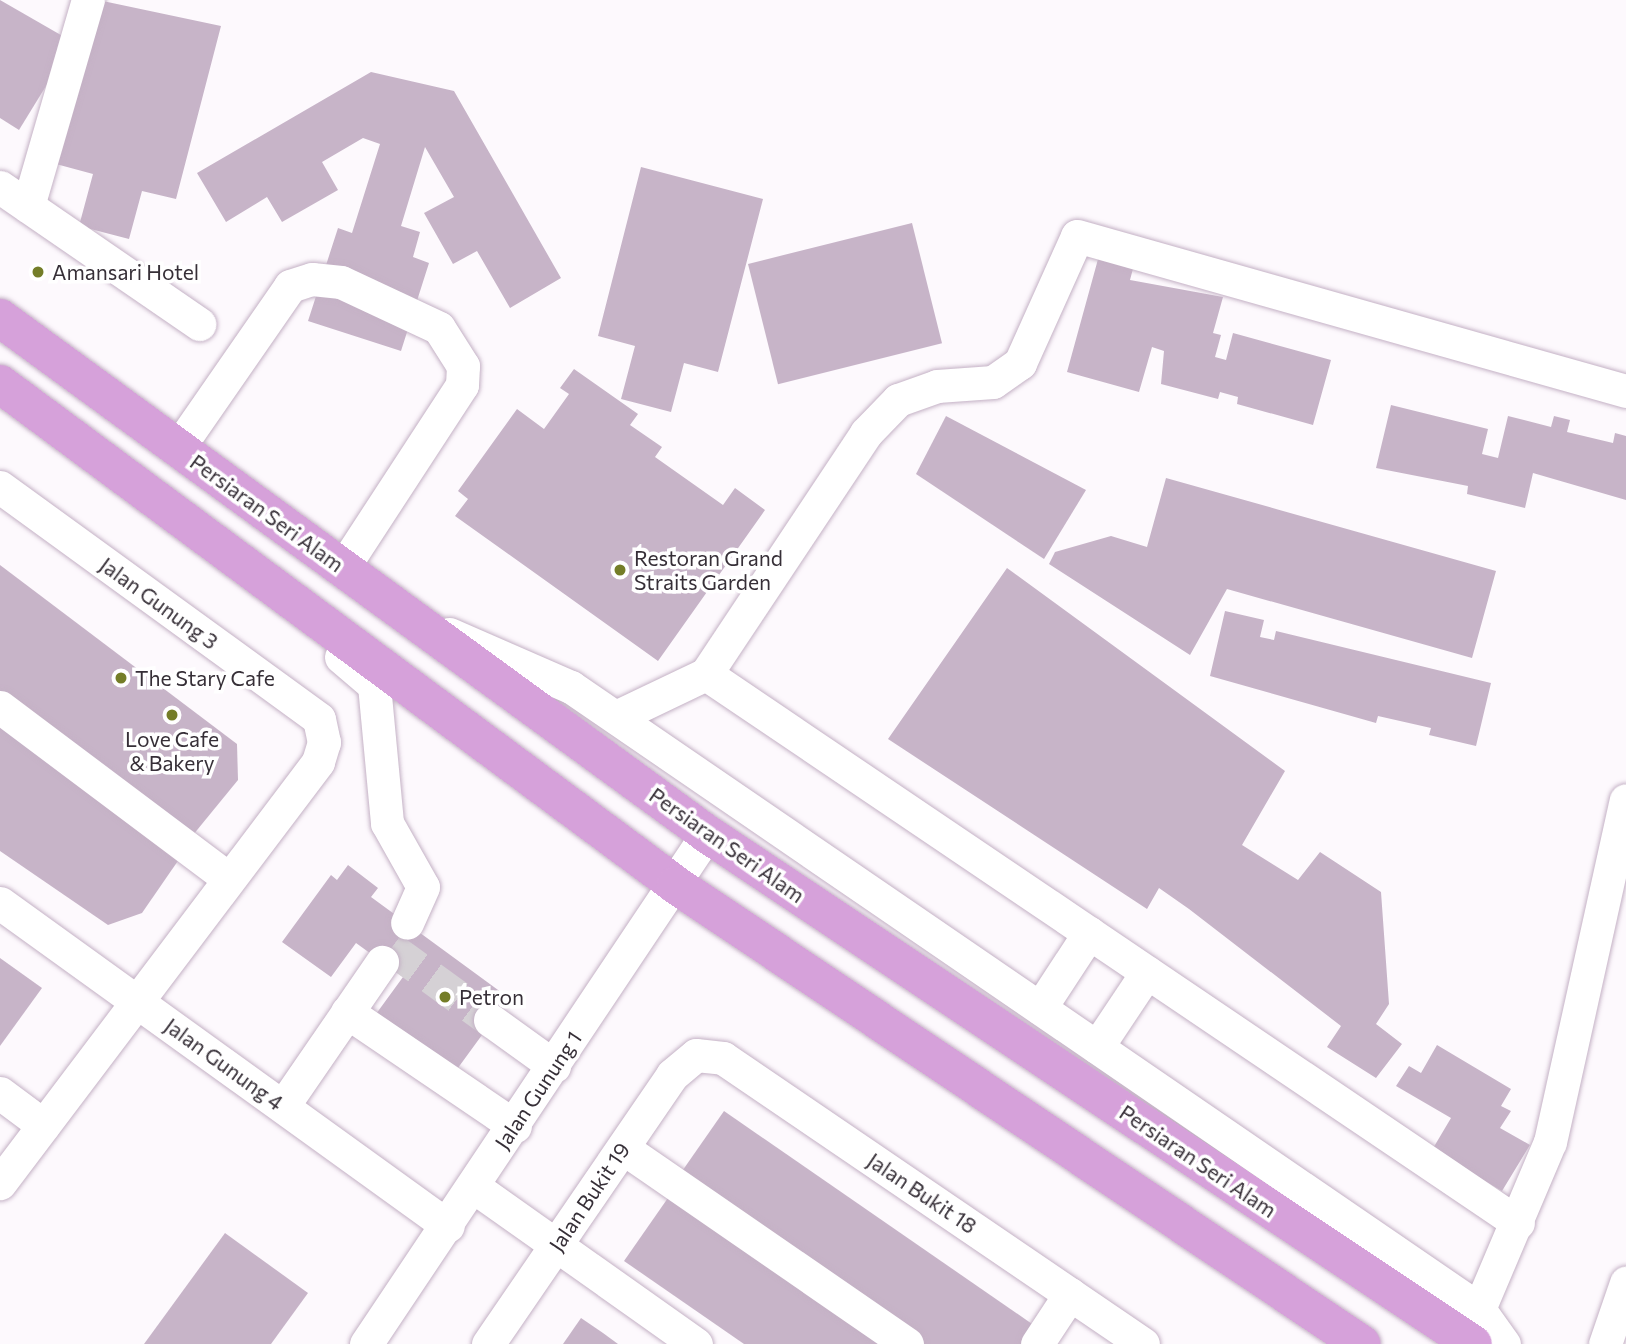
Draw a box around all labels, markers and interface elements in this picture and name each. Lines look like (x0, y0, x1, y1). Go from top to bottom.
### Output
place label: Amansari Hotel (52, 259, 199, 285)
marker: Amansari Hotel (30, 264, 46, 280)
street label: Persiaran Seri Alam (185, 449, 349, 577)
place label: Restoran Grand Straits Garden (634, 545, 783, 595)
street label: Jalan Gunung 3 (95, 552, 223, 654)
marker: Restoran Grand Straits Garden (612, 562, 628, 578)
place label: The Stary Cafe (135, 665, 275, 691)
marker: The Stary Cafe (113, 670, 129, 686)
marker: Love Cafe & Bakery (164, 707, 180, 723)
place label: Love Cafe & Bakery (125, 726, 219, 776)
street label: Persiaran Seri Alam (645, 782, 809, 908)
place label: Petron (459, 984, 524, 1010)
marker: Petron (437, 989, 453, 1005)
street label: Jalan Gunung 4 (160, 1013, 288, 1115)
street label: Jalan Gunung 1 (489, 1026, 587, 1154)
street label: Persiaran Seri Alam (1115, 1099, 1281, 1223)
street label: Jalan Bukit 19 (543, 1138, 635, 1256)
street label: Jalan Bukit 18 (863, 1147, 981, 1239)

